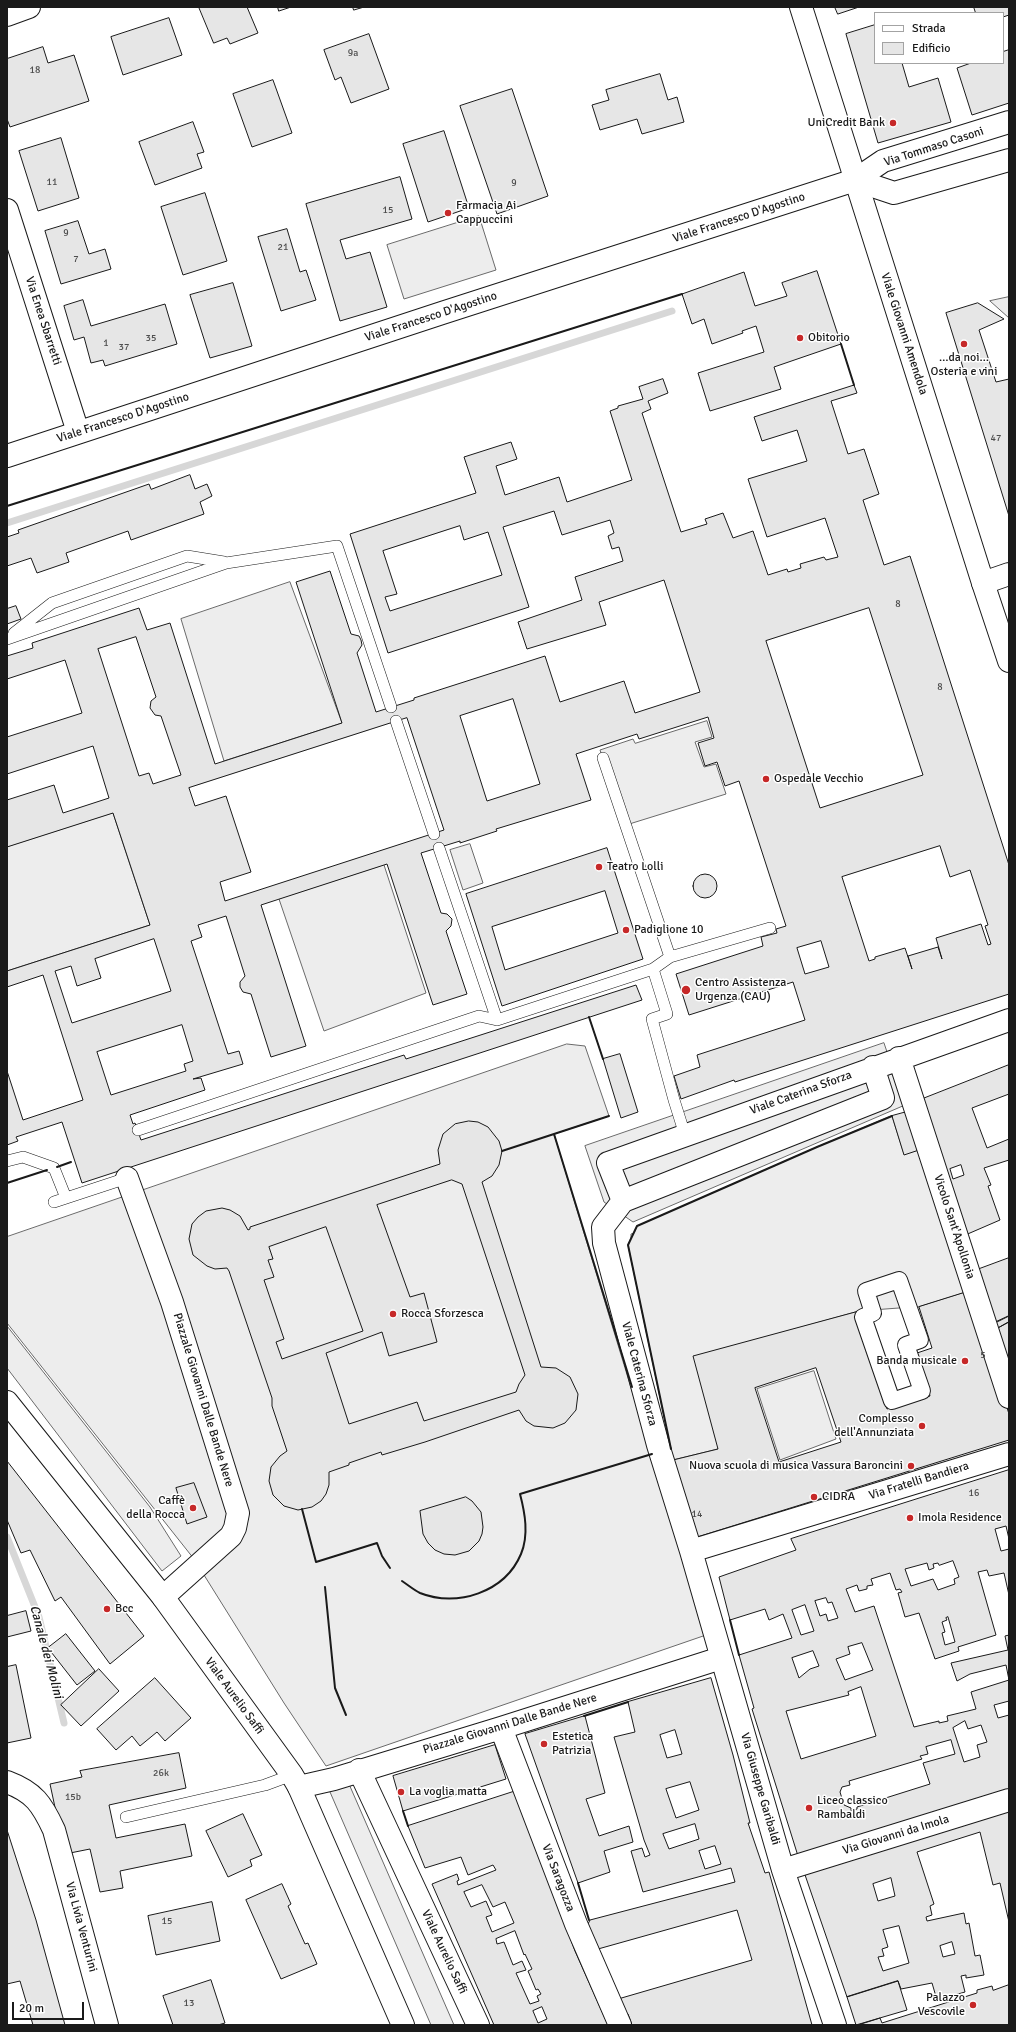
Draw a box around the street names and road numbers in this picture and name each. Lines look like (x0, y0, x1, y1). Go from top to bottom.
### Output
street label: Via Tommaso Casoni (882, 124, 986, 170)
street label: Viale Francesco D'Agostino (671, 190, 807, 246)
street label: Viale Giovanni Amendola (877, 271, 931, 397)
street label: Via Enea Sbarretti (22, 275, 64, 367)
street label: Viale Francesco D'Agostino (363, 289, 499, 345)
street label: Viale Francesco D'Agostino (55, 390, 191, 446)
street label: Viale Caterina Sforza (748, 1068, 854, 1118)
street label: Vicolo Sant'Apollonia (930, 1173, 978, 1281)
street label: Piazzale Giovanni Dalle Bande Nere (170, 1311, 236, 1489)
street label: Viale Caterina Sforza (618, 1320, 660, 1428)
street label: Via Fratelli Bandiera (867, 1459, 971, 1503)
street label: Viale Aurelio Saffi (201, 1655, 267, 1737)
street label: Piazzale Giovanni Dalle Bande Nere (421, 1691, 599, 1757)
street label: Via Giuseppe Garibaldi (737, 1731, 783, 1847)
street label: Via Giovanni da Imola (841, 1812, 951, 1858)
street label: Via Saragozza (539, 1842, 577, 1914)
street label: Via Livia Venturini (62, 1880, 100, 1974)
street label: Viale Aurelio Saffi (418, 1908, 470, 1996)

